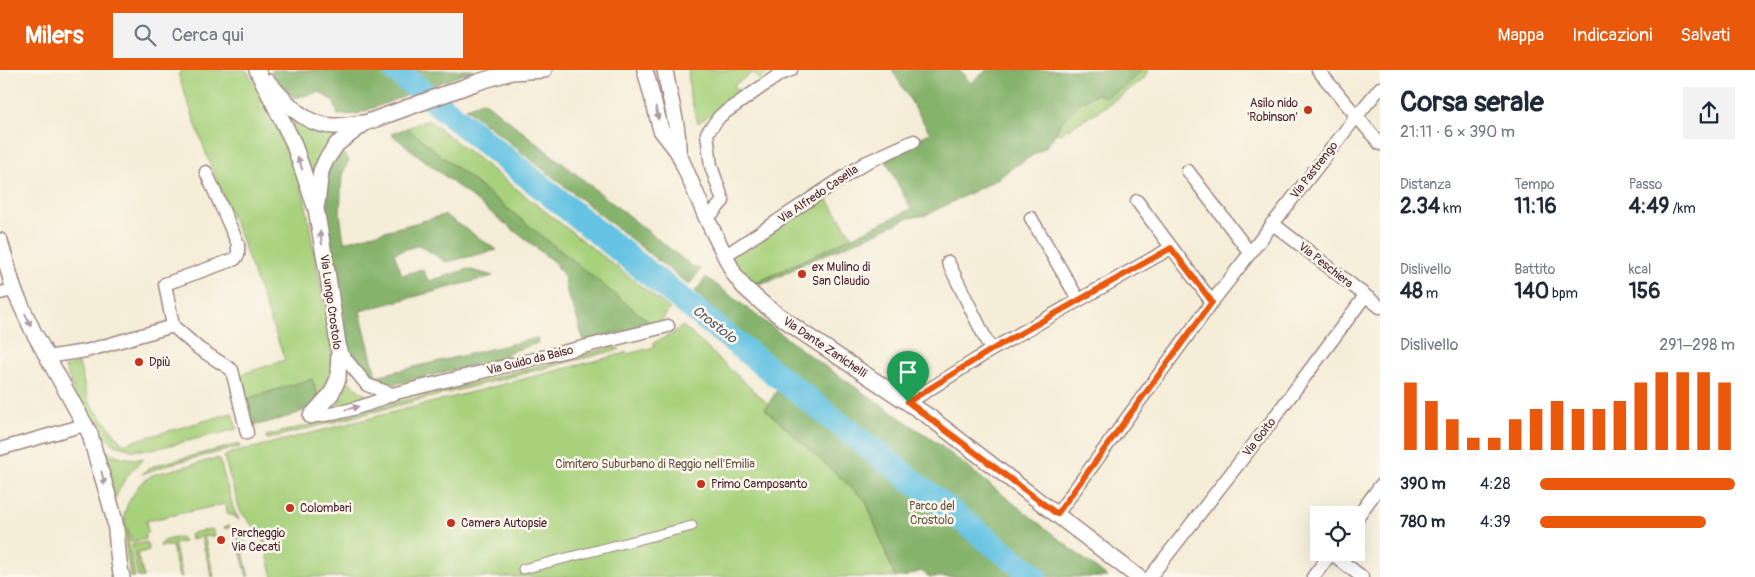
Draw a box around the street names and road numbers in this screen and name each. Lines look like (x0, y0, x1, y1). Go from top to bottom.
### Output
street label: Via Pastrengo (1287, 138, 1342, 202)
street label: Via Alfredo Casella (775, 162, 861, 227)
street label: Via Peschiera (1295, 239, 1356, 292)
street label: Via Lungo Crostolo (316, 253, 345, 351)
street label: Via Dante Zanichelli (780, 314, 870, 381)
street label: Via Guido da Baiso (485, 342, 576, 378)
street label: Via Goito (1240, 414, 1280, 460)

